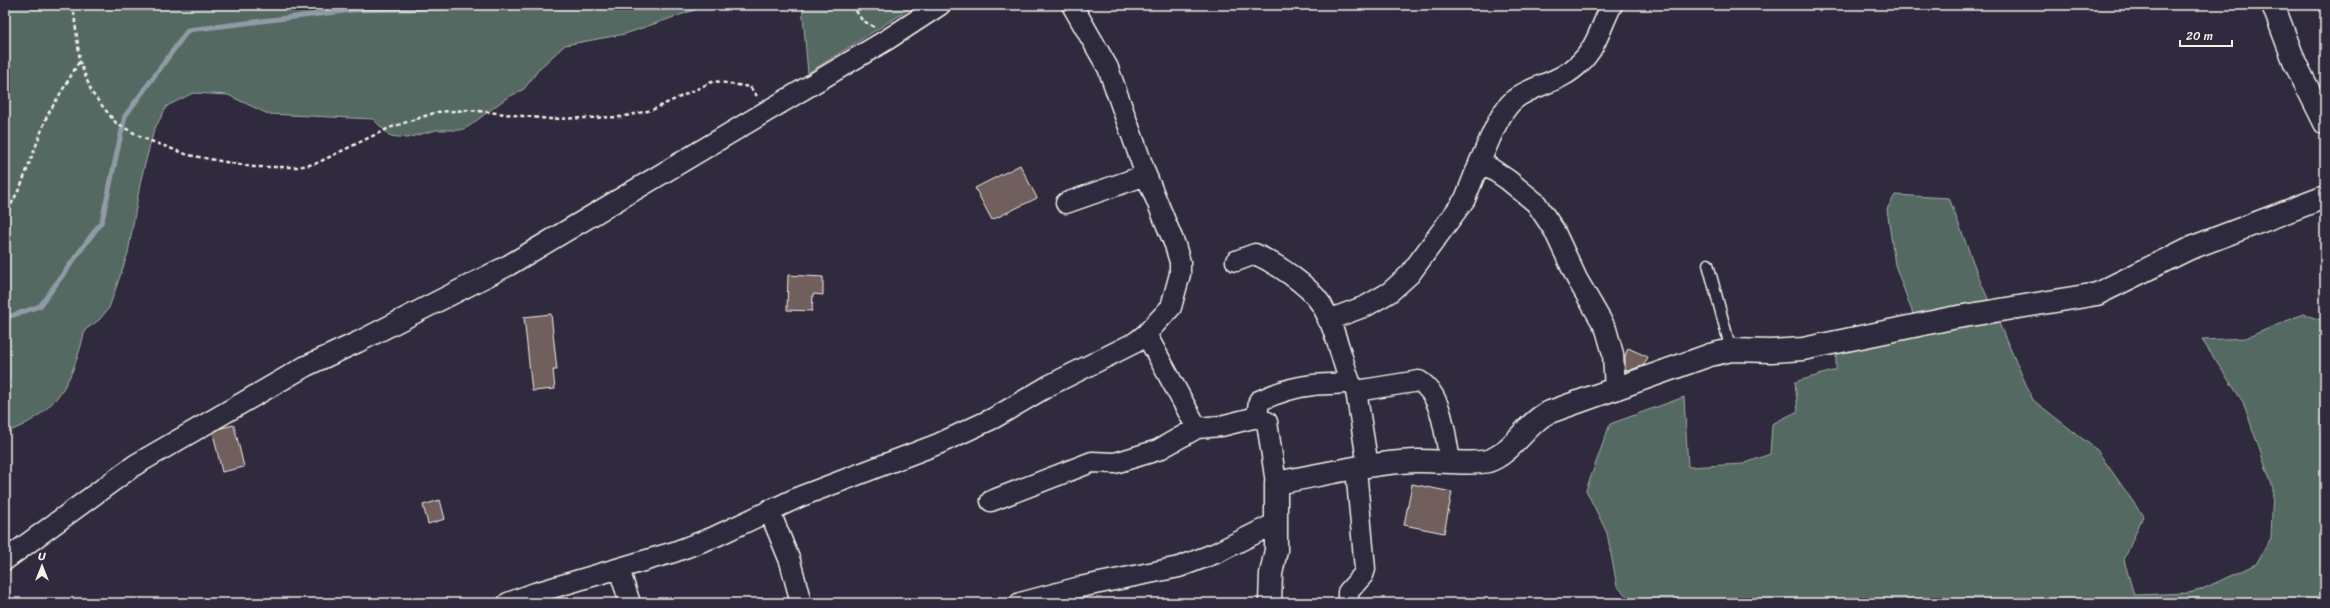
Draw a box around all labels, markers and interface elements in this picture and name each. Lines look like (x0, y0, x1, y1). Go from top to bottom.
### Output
scale bar (2180, 22, 2232, 48)
text: 20 m (2186, 25, 2213, 47)
north arrow (22, 546, 62, 586)
text: U (38, 547, 46, 566)

